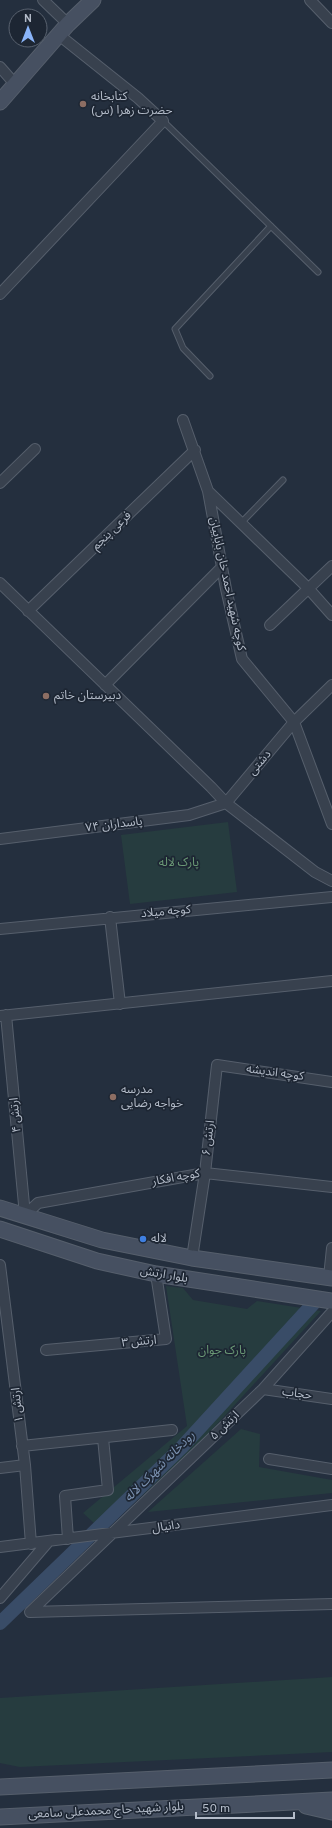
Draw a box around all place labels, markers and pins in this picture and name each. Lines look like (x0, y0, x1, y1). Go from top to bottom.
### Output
place label: کتابخانه حضرت زهرا (س) (91, 89, 173, 119)
marker: کتابخانه حضرت زهرا (س) (78, 99, 88, 109)
place label: دبیرستان خاتم (54, 688, 121, 704)
marker: دبیرستان خاتم (41, 691, 51, 701)
place label: مدرسه خواجه رضایی (121, 1082, 183, 1112)
marker: مدرسه خواجه رضایی (108, 1092, 118, 1102)
place label: لاله (151, 1231, 167, 1247)
marker: لاله (138, 1234, 148, 1244)

